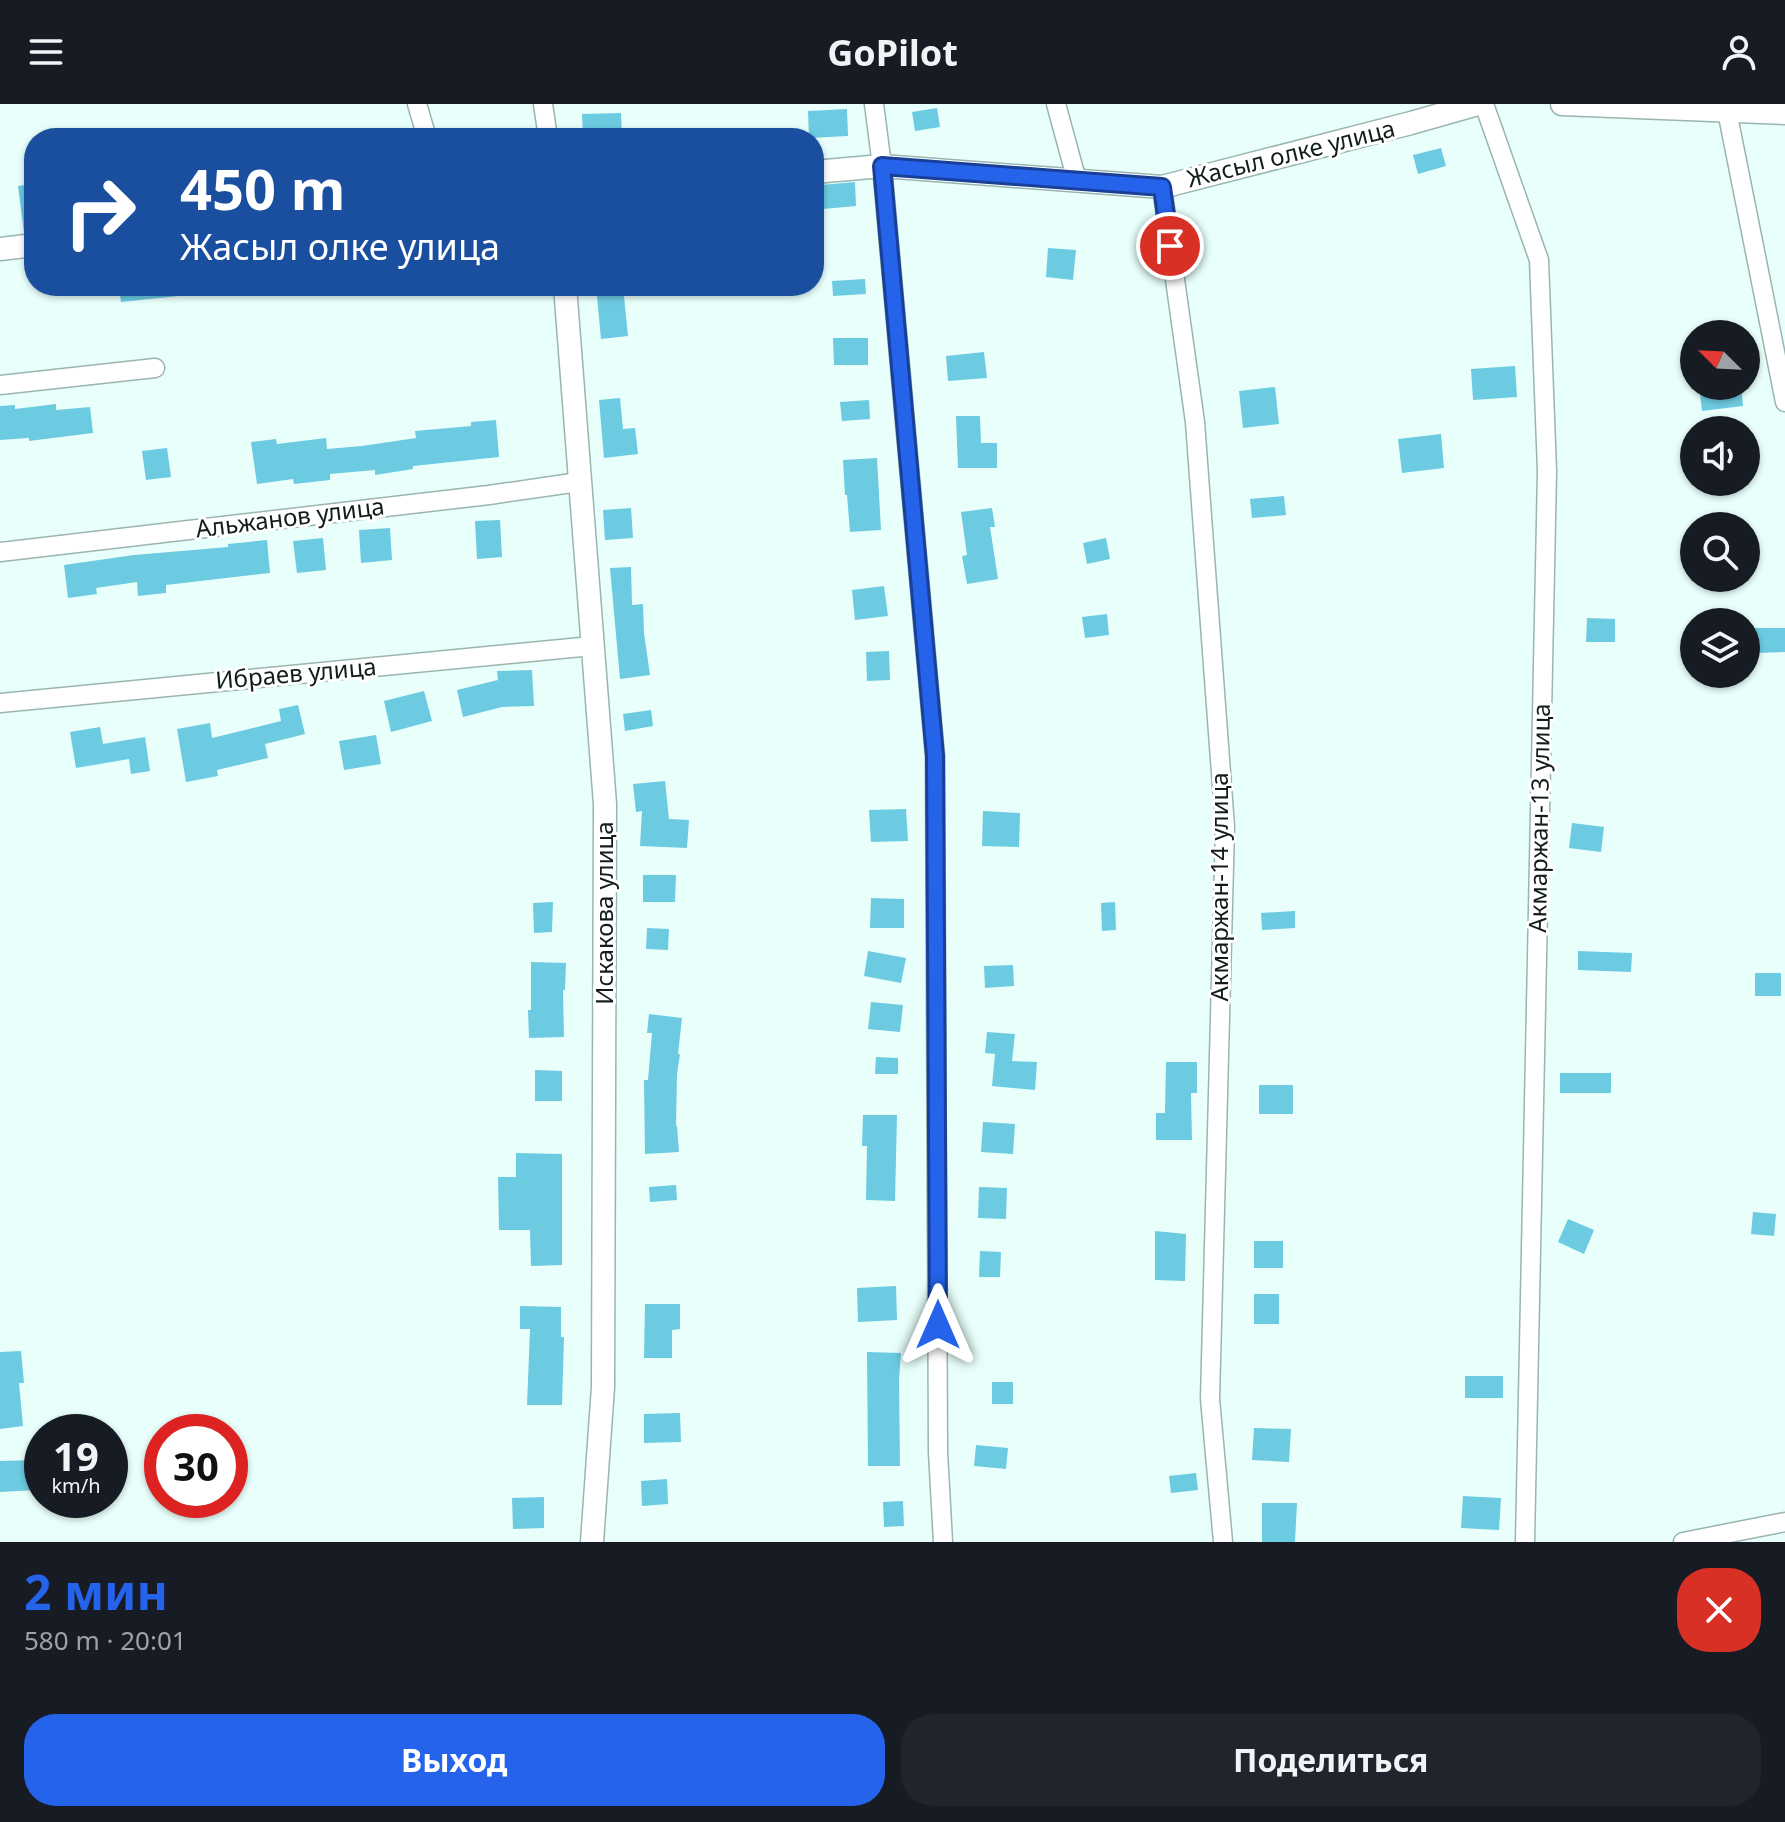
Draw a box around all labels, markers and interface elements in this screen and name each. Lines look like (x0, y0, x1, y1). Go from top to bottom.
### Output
text: GoPilot (827, 28, 958, 77)
icon: menu (24, 30, 68, 74)
icon: person (1717, 30, 1761, 74)
street label: Жасыл олке улица (1183, 111, 1398, 194)
text: 450 m (180, 150, 345, 226)
icon: right (48, 160, 152, 264)
pin (1136, 212, 1204, 280)
text: Жасыл олке улица (180, 222, 500, 271)
icon: arrive (1148, 224, 1192, 268)
north arrow (1680, 320, 1760, 400)
map controls (1680, 320, 1760, 688)
button: sound (1680, 416, 1760, 496)
street label: Альжанов улица (194, 489, 386, 544)
button: search (1680, 512, 1760, 592)
button: layers (1680, 608, 1760, 688)
street label: Ибраев улица (214, 649, 378, 696)
street label: Акмаржан-13 улица (1520, 703, 1557, 933)
street label: Акмаржан-14 улица (1202, 772, 1235, 1002)
street label: Искакова улица (587, 821, 620, 1005)
position arrow (896, 1283, 980, 1367)
speed limit sign: 30 (144, 1414, 248, 1518)
text: 19 (53, 1428, 99, 1483)
text: km/h (51, 1472, 101, 1499)
text: 2 мин (24, 1559, 168, 1624)
button: close (1677, 1568, 1761, 1652)
text: 580 m · 20:01 (24, 1622, 187, 1658)
button: Выход (24, 1714, 885, 1806)
button: Поделиться (901, 1714, 1761, 1806)

